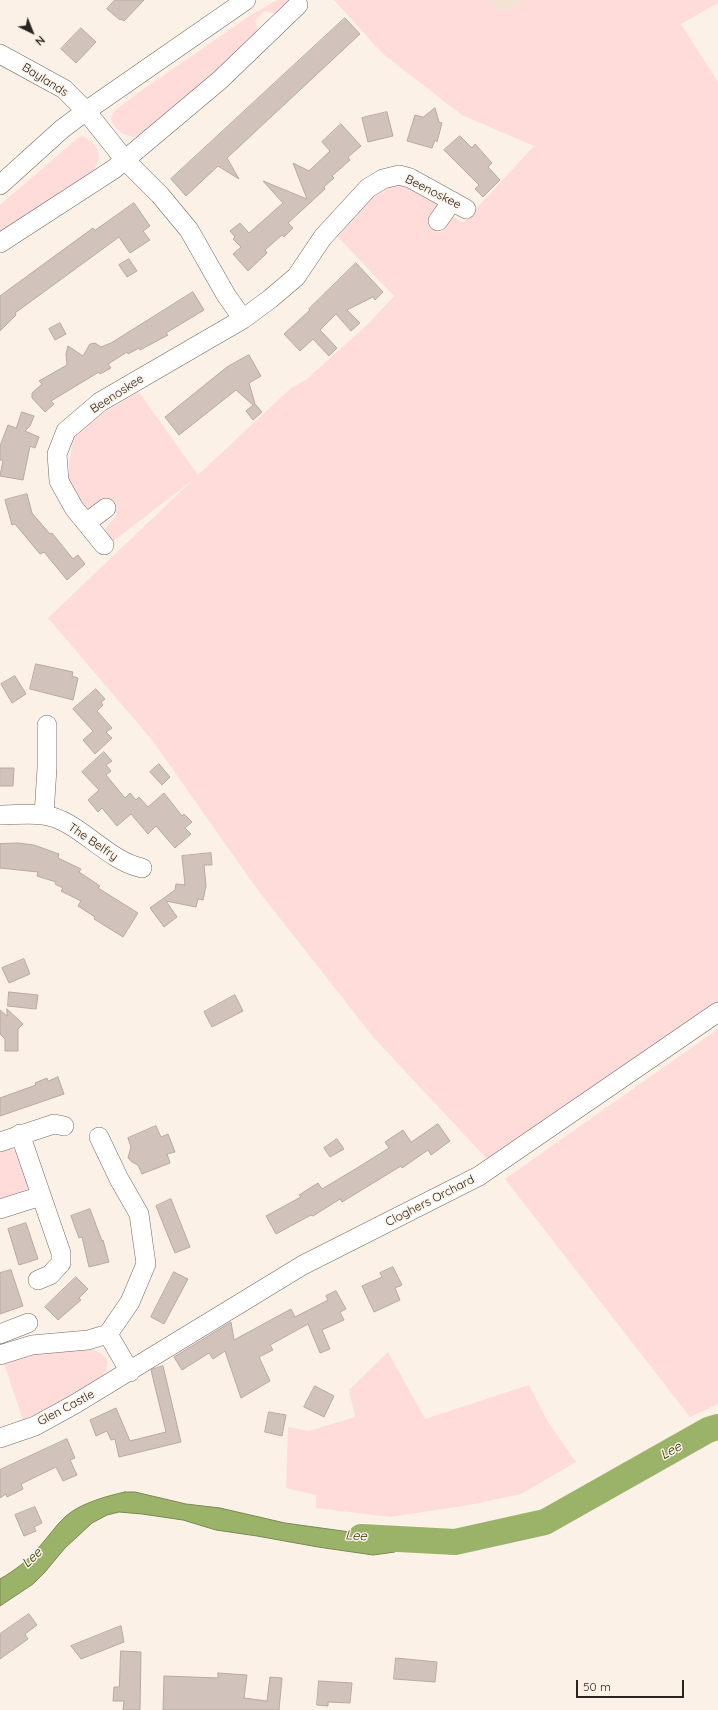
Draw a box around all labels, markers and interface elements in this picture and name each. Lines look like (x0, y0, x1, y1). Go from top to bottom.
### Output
north arrow (12, 12, 52, 52)
text: N (32, 33, 48, 49)
street label: Baylands (19, 60, 71, 100)
street label: Beenoskee (403, 172, 463, 212)
street label: Beenoskee (88, 371, 146, 417)
street label: The Belfry (65, 820, 121, 864)
street label: Cloghers Orchard (383, 1172, 477, 1230)
street label: Glen Castle (35, 1387, 97, 1429)
water label: Lee (658, 1439, 684, 1463)
water label: Lee (345, 1528, 367, 1544)
water label: Lee (19, 1545, 45, 1571)
scale bar (578, 1672, 686, 1698)
text: 50 m (583, 1679, 611, 1694)

